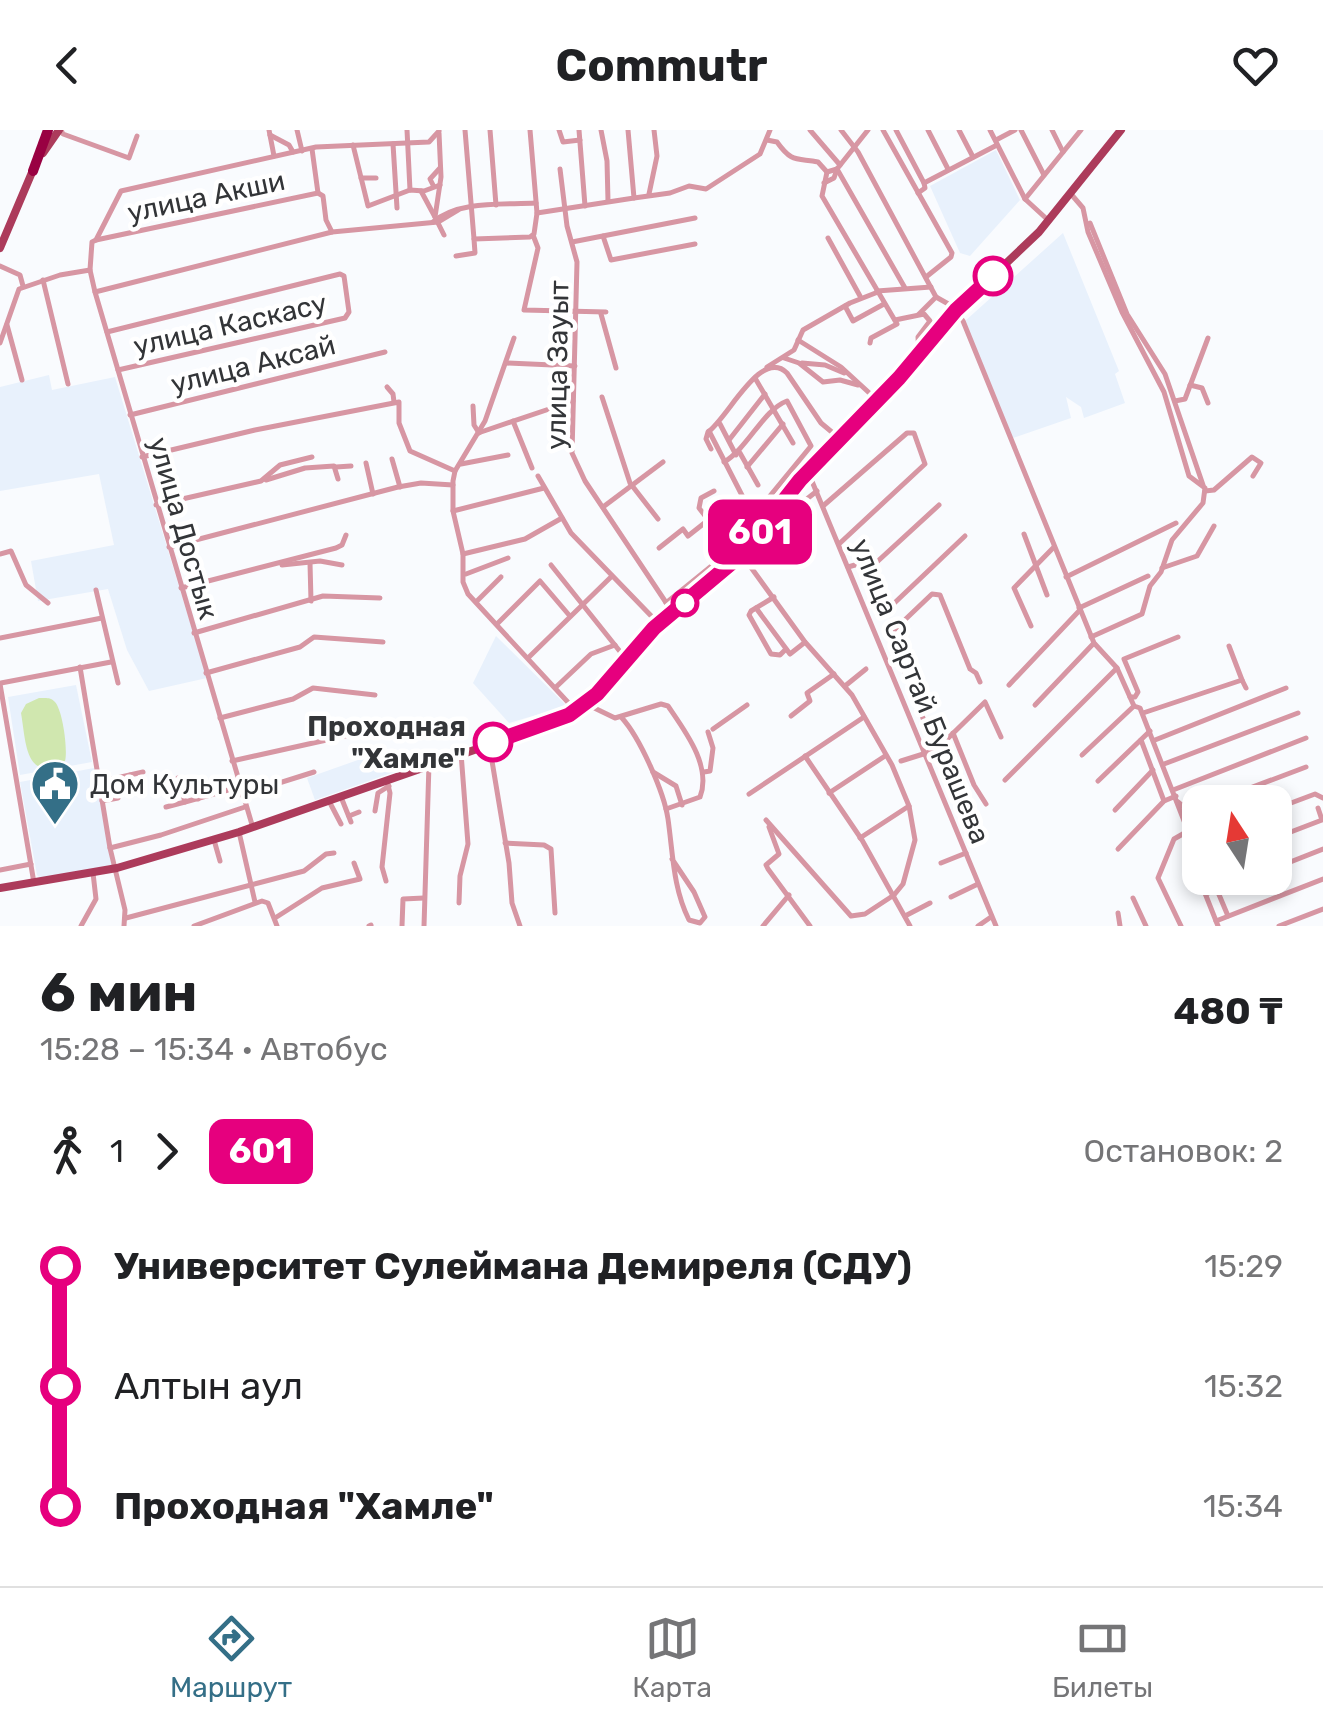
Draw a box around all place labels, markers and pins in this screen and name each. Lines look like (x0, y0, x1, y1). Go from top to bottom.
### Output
unlabelled marker (974, 257, 1012, 295)
unlabelled marker (672, 590, 698, 616)
place label: Проходная "Хамле" (307, 710, 466, 775)
marker: Проходная "Хамле" (474, 723, 512, 761)
public building icon: Дом Культуры (29, 758, 81, 826)
place label: Дом Культуры (90, 768, 279, 801)

